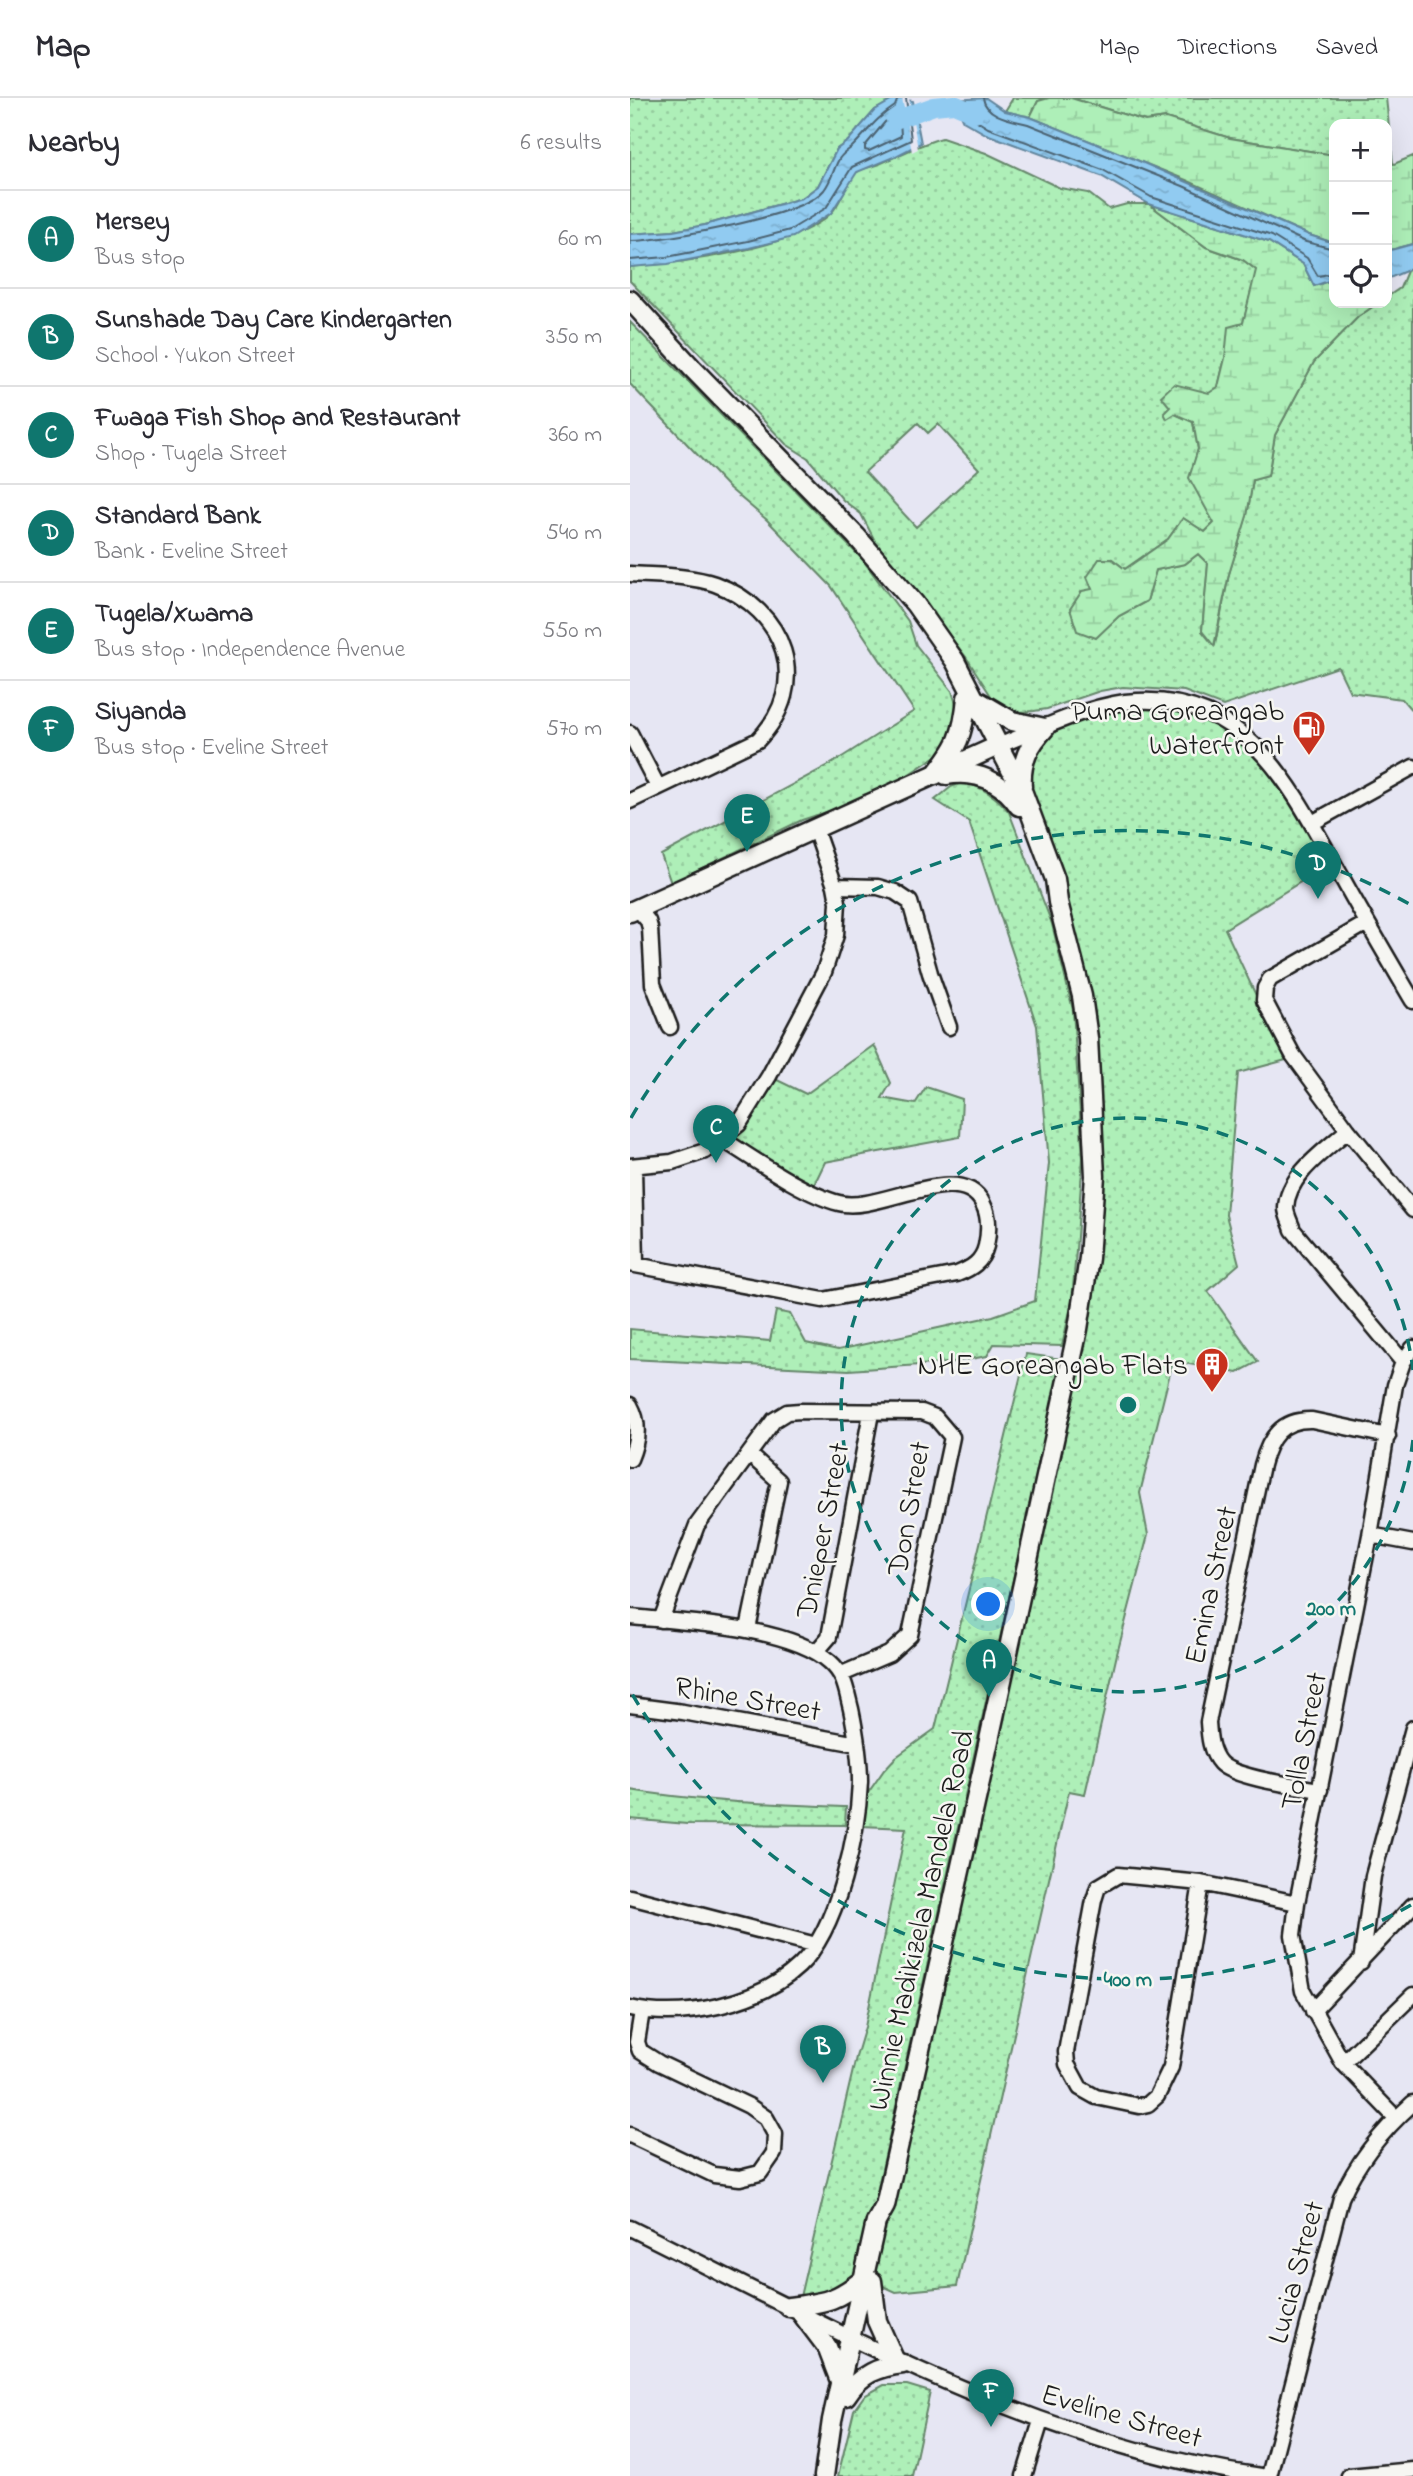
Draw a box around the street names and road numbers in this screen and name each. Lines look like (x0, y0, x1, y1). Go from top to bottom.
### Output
street label: Don Street (877, 1438, 944, 1580)
street label: Dnieper Street (786, 1439, 864, 1623)
street label: Emina Street (1175, 1502, 1251, 1669)
street label: Rhine Street (671, 1666, 824, 1735)
street label: Tolla Street (1271, 1669, 1341, 1815)
street label: Winnie Madikizela Mandela Road (858, 1726, 988, 2115)
street label: Lucia Street (1258, 2196, 1338, 2349)
street label: Eveline Street (1035, 2374, 1207, 2462)

